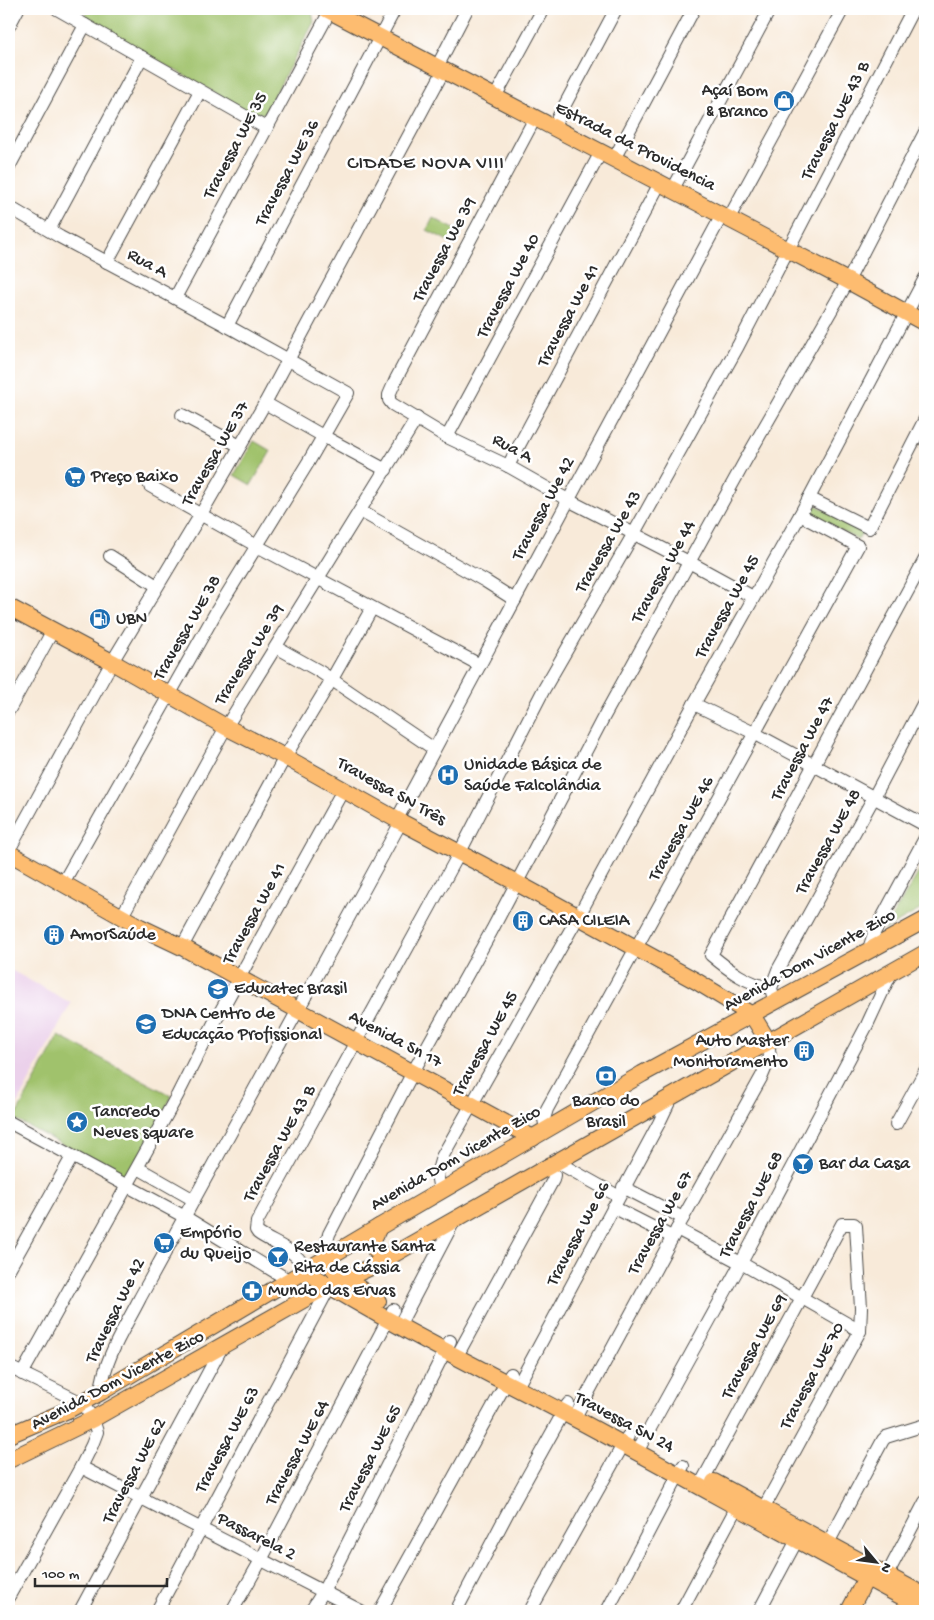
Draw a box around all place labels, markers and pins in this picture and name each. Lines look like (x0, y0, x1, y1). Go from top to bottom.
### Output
place label: Açaí Bom & Branco (702, 81, 768, 123)
shop icon: Açaí Bom & Branco (772, 89, 796, 113)
supermarket icon: Preço Baixo (63, 465, 87, 489)
place label: Preço Baixo (90, 467, 178, 488)
fuel station icon: UBN (88, 607, 112, 631)
place label: UBN (116, 609, 147, 630)
place label: Unidade Básica de Saúde Falcolândia (464, 755, 602, 797)
hospital icon: Unidade Básica de Saúde Falcolândia (436, 763, 460, 787)
building icon: CASA CILEIA (511, 909, 535, 933)
place label: CASA CILEIA (539, 911, 631, 932)
building icon: AmorSaúde (42, 923, 66, 947)
place label: AmorSaúde (70, 925, 156, 946)
school or university icon: Educatec Brasil (206, 977, 230, 1001)
place label: Educatec Brasil (234, 979, 347, 1000)
place label: DNA Centro de Educação Profissional (161, 1004, 322, 1046)
school or university icon: DNA Centro de Educação Profissional (134, 1012, 158, 1036)
place label: Auto Master Monitoramento (673, 1031, 790, 1073)
building icon: Auto Master Monitoramento (792, 1039, 816, 1063)
bank icon: Banco do Brasil (594, 1064, 618, 1088)
place label: Banco do Brasil (571, 1091, 640, 1133)
place label: Tancredo Neves square (92, 1102, 194, 1144)
place icon: Tancredo Neves square (65, 1110, 89, 1134)
bar icon: Bar da Casa (791, 1152, 815, 1176)
place label: Bar da Casa (818, 1154, 911, 1175)
place label: Empório du Queijo (180, 1223, 252, 1265)
supermarket icon: Empório du Queijo (152, 1231, 176, 1255)
place label: Restaurante Santa Rita de Cássia (294, 1237, 436, 1279)
bar icon: Restaurante Santa Rita de Cássia (266, 1245, 290, 1269)
pharmacy icon: Mundo das Ervas (240, 1279, 264, 1303)
place label: Mundo das Ervas (268, 1281, 397, 1302)

